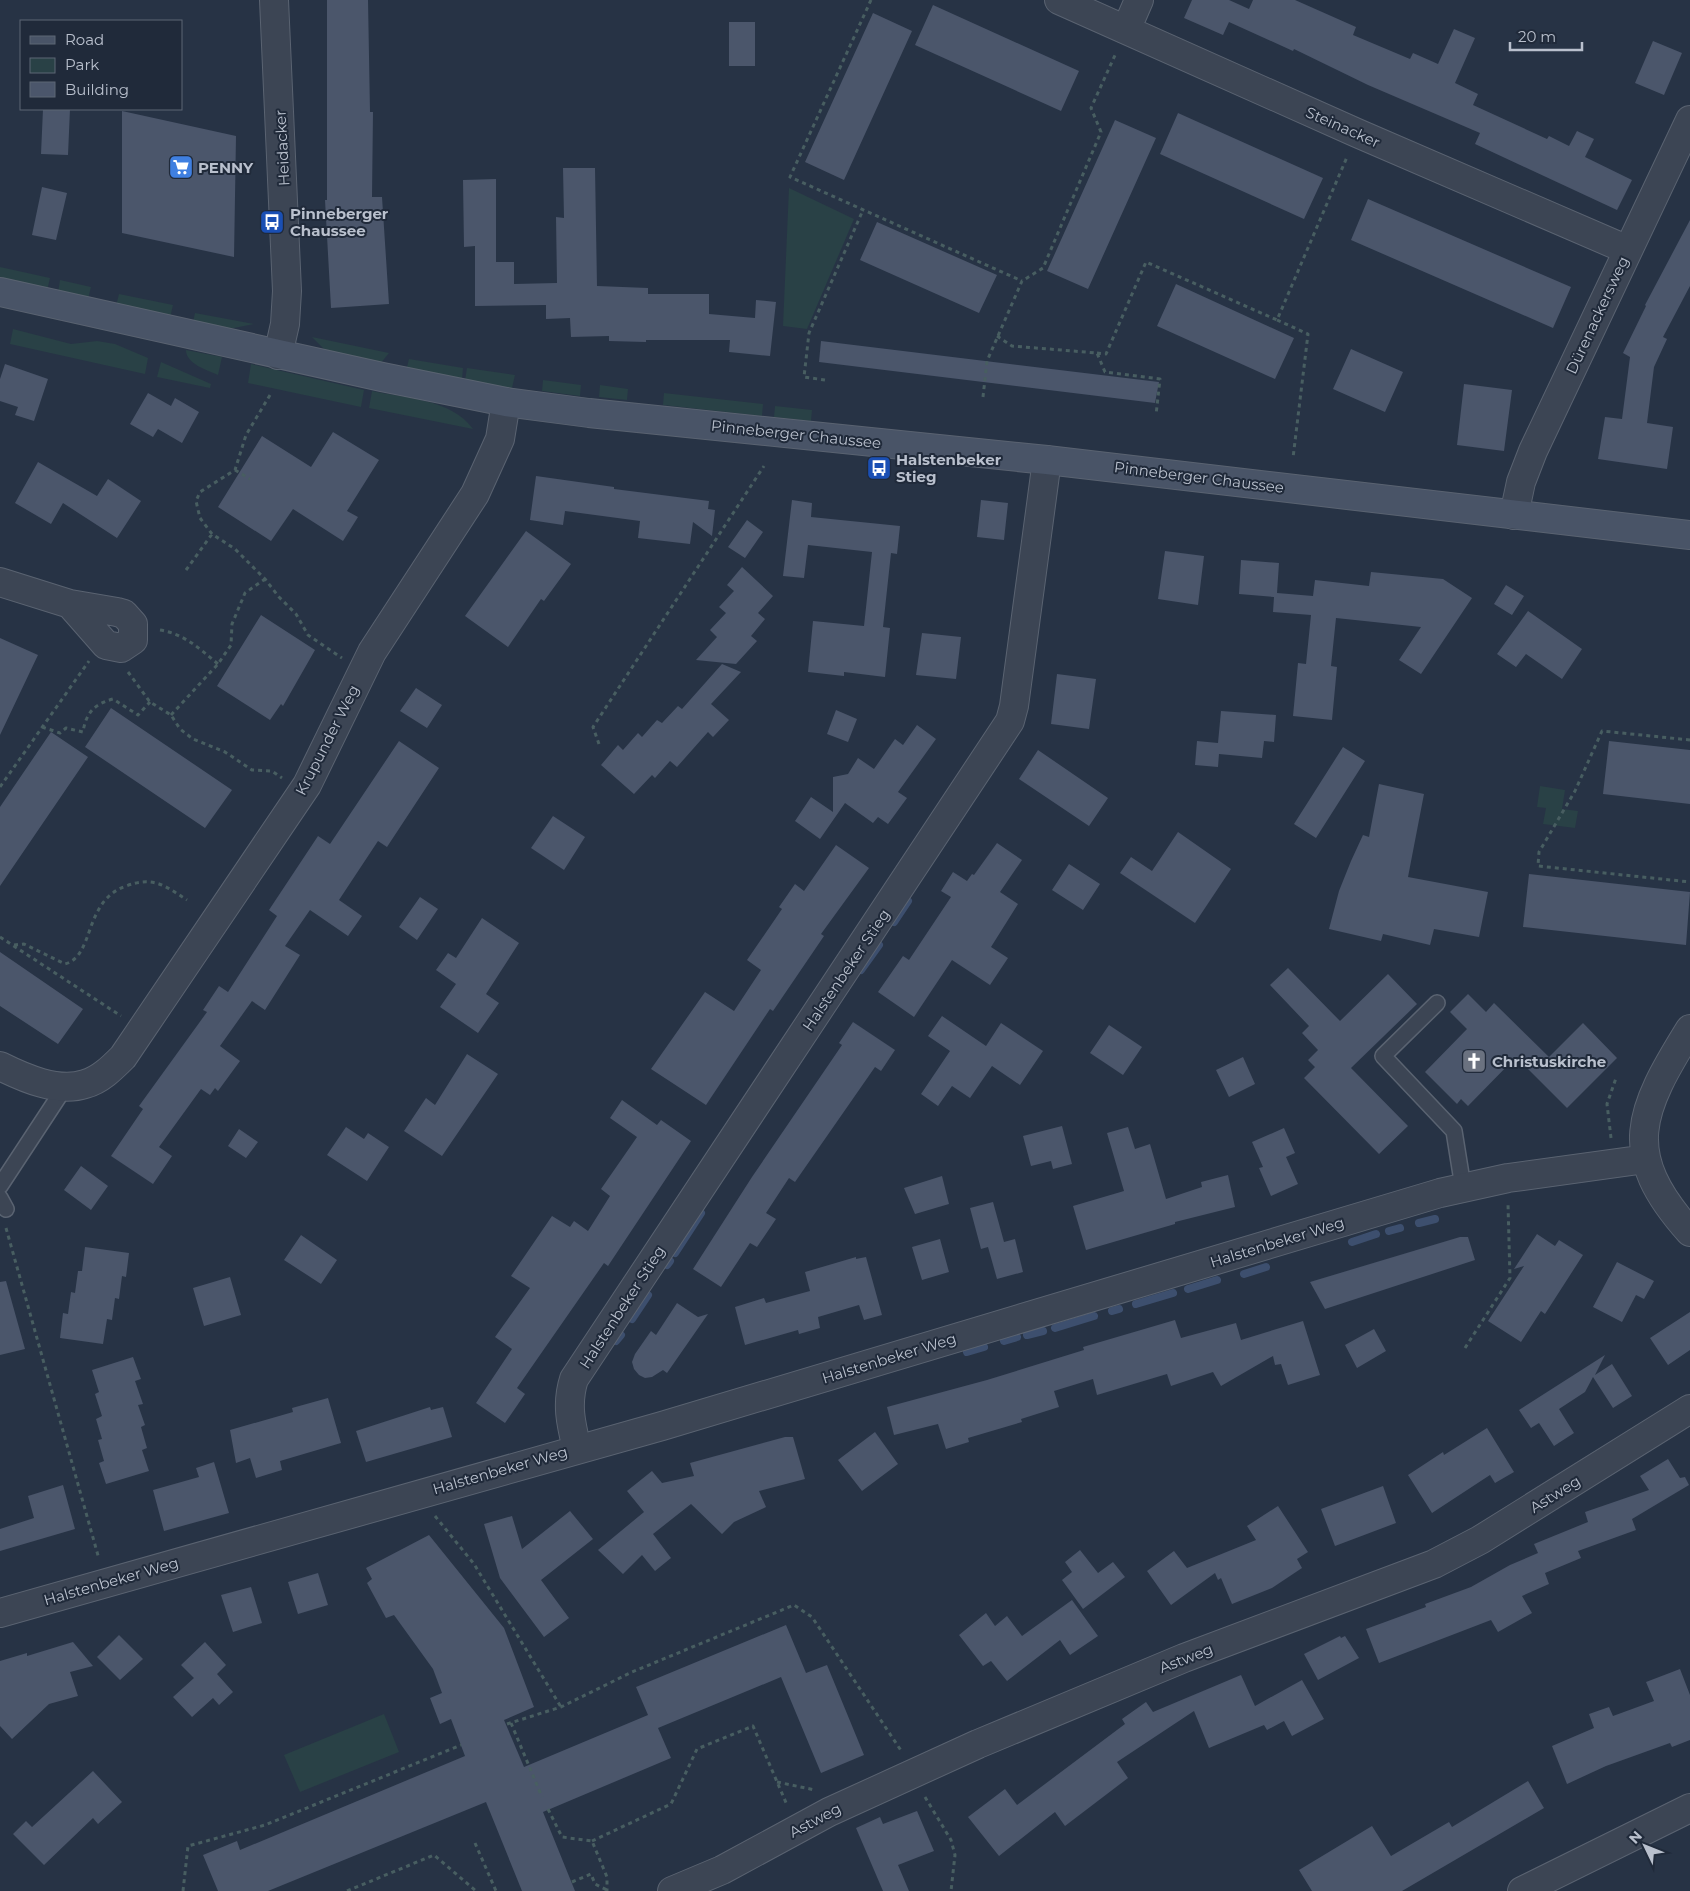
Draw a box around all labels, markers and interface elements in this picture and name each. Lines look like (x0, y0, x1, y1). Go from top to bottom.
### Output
legend (20, 20, 182, 110)
scale bar (1510, 20, 1582, 52)
text: 20 m (1518, 27, 1556, 46)
text: Road (65, 30, 104, 49)
text: Park (65, 55, 99, 74)
text: Building (65, 80, 129, 99)
street label: Steinacker (1303, 102, 1383, 152)
street label: Heidacker (271, 109, 293, 187)
supermarket icon: PENNY (168, 154, 194, 180)
place label: PENNY (198, 158, 254, 177)
place label: Pinneberger Chaussee (290, 204, 389, 240)
bus stop icon: Pinneberger Chaussee (259, 209, 285, 235)
street label: Dürenackersweg (1561, 253, 1633, 377)
street label: Pinneberger Chaussee (710, 416, 882, 452)
place label: Halstenbeker Stieg (896, 450, 1002, 486)
bus stop icon: Halstenbeker Stieg (866, 455, 892, 481)
street label: Pinneberger Chaussee (1113, 457, 1285, 497)
street label: Krupunder Weg (291, 682, 363, 798)
street label: Halstenbeker Stieg (798, 905, 894, 1035)
church icon: Christuskirche (1461, 1048, 1487, 1074)
place label: Christuskirche (1492, 1052, 1606, 1071)
street label: Halstenbeker Weg (1208, 1213, 1346, 1271)
street label: Halstenbeker Stieg (575, 1242, 669, 1372)
street label: Halstenbeker Weg (820, 1329, 958, 1387)
street label: Halstenbeker Weg (430, 1442, 570, 1498)
street label: Astweg (1526, 1471, 1584, 1517)
street label: Halstenbeker Weg (41, 1553, 181, 1609)
street label: Astweg (1156, 1639, 1216, 1677)
street label: Astweg (786, 1798, 844, 1842)
north arrow (1620, 1821, 1670, 1871)
text: N (1625, 1827, 1646, 1847)

